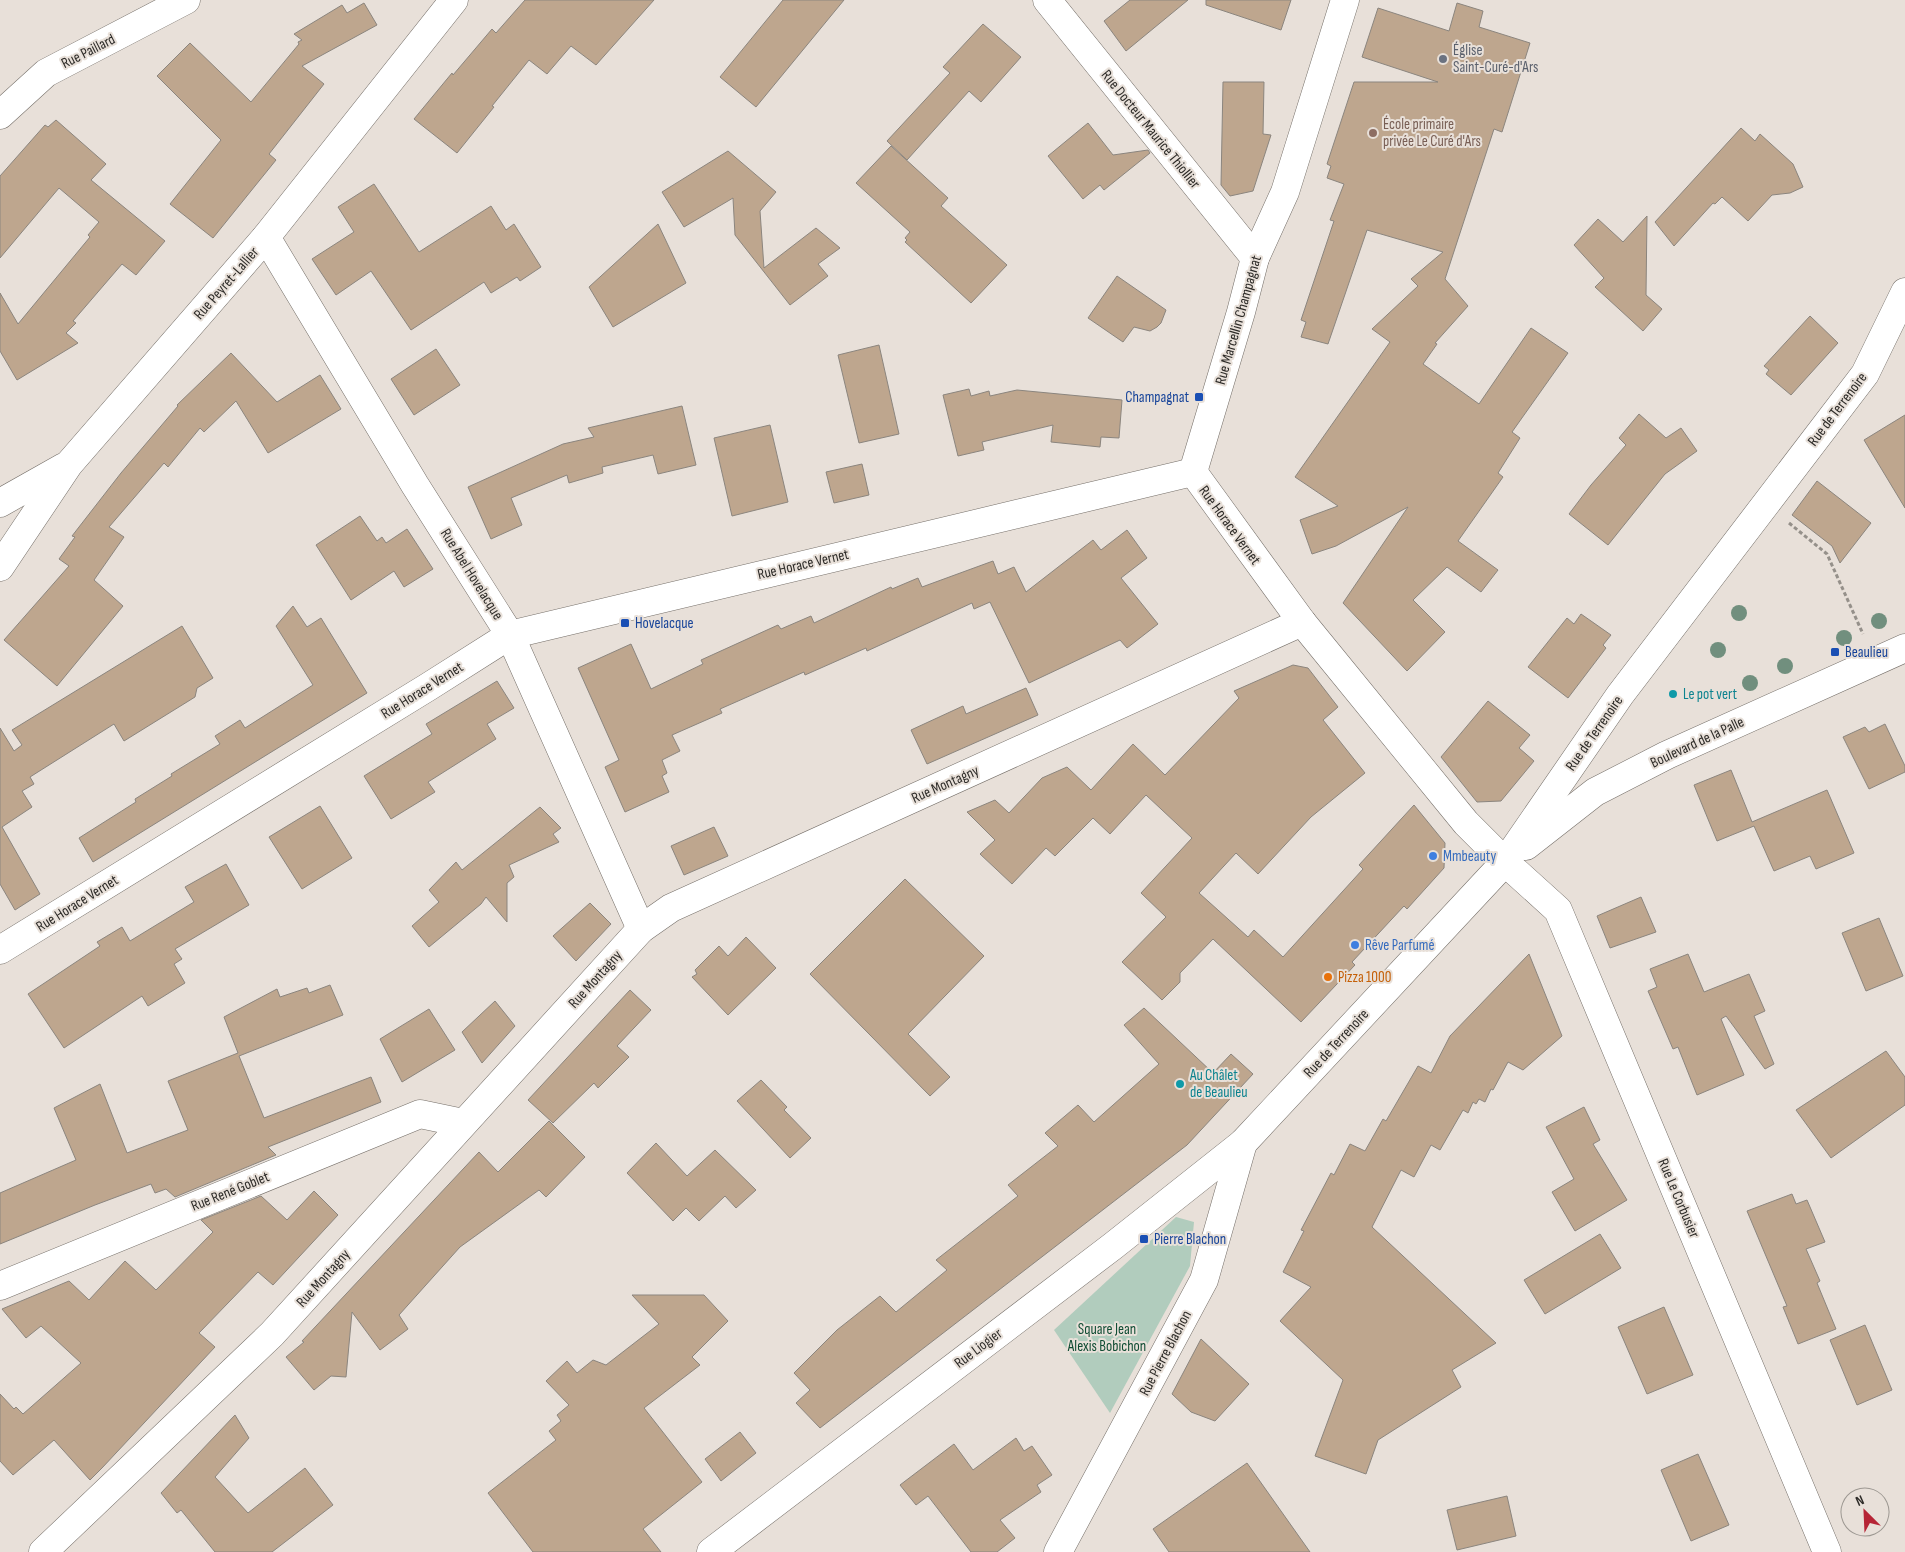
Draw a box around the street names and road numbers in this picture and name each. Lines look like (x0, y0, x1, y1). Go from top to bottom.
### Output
street label: Rue Paillard (58, 30, 118, 73)
street label: Rue Docteur Maurice Thiollier (1097, 66, 1205, 193)
street label: Rue Peyret-Lallier (190, 243, 264, 324)
street label: Rue Marcellin Champagnat (1211, 253, 1266, 387)
street label: Rue de Terrenoire (1804, 369, 1871, 450)
street label: Rue Horace Vernet (1194, 482, 1265, 569)
street label: Rue Abel Hovelacque (436, 525, 507, 623)
street label: Rue Horace Vernet (756, 545, 851, 584)
street label: Rue Horace Vernet (378, 657, 467, 723)
street label: Rue de Terrenoire (1562, 692, 1627, 775)
street label: Boulevard de la Palle (1647, 712, 1747, 772)
street label: Rue Montagny (909, 761, 982, 808)
street label: Rue Horace Vernet (33, 870, 122, 936)
street label: Rue Montagny (564, 946, 627, 1012)
street label: Rue de Terrenoire (1300, 1005, 1373, 1082)
street label: Rue Le Corbusier (1653, 1156, 1704, 1241)
street label: Rue René Goblet (188, 1167, 272, 1216)
street label: Rue Montagny (292, 1245, 355, 1311)
street label: Rue Pierre Blachon (1135, 1307, 1196, 1399)
street label: Rue Liogier (951, 1324, 1007, 1373)

